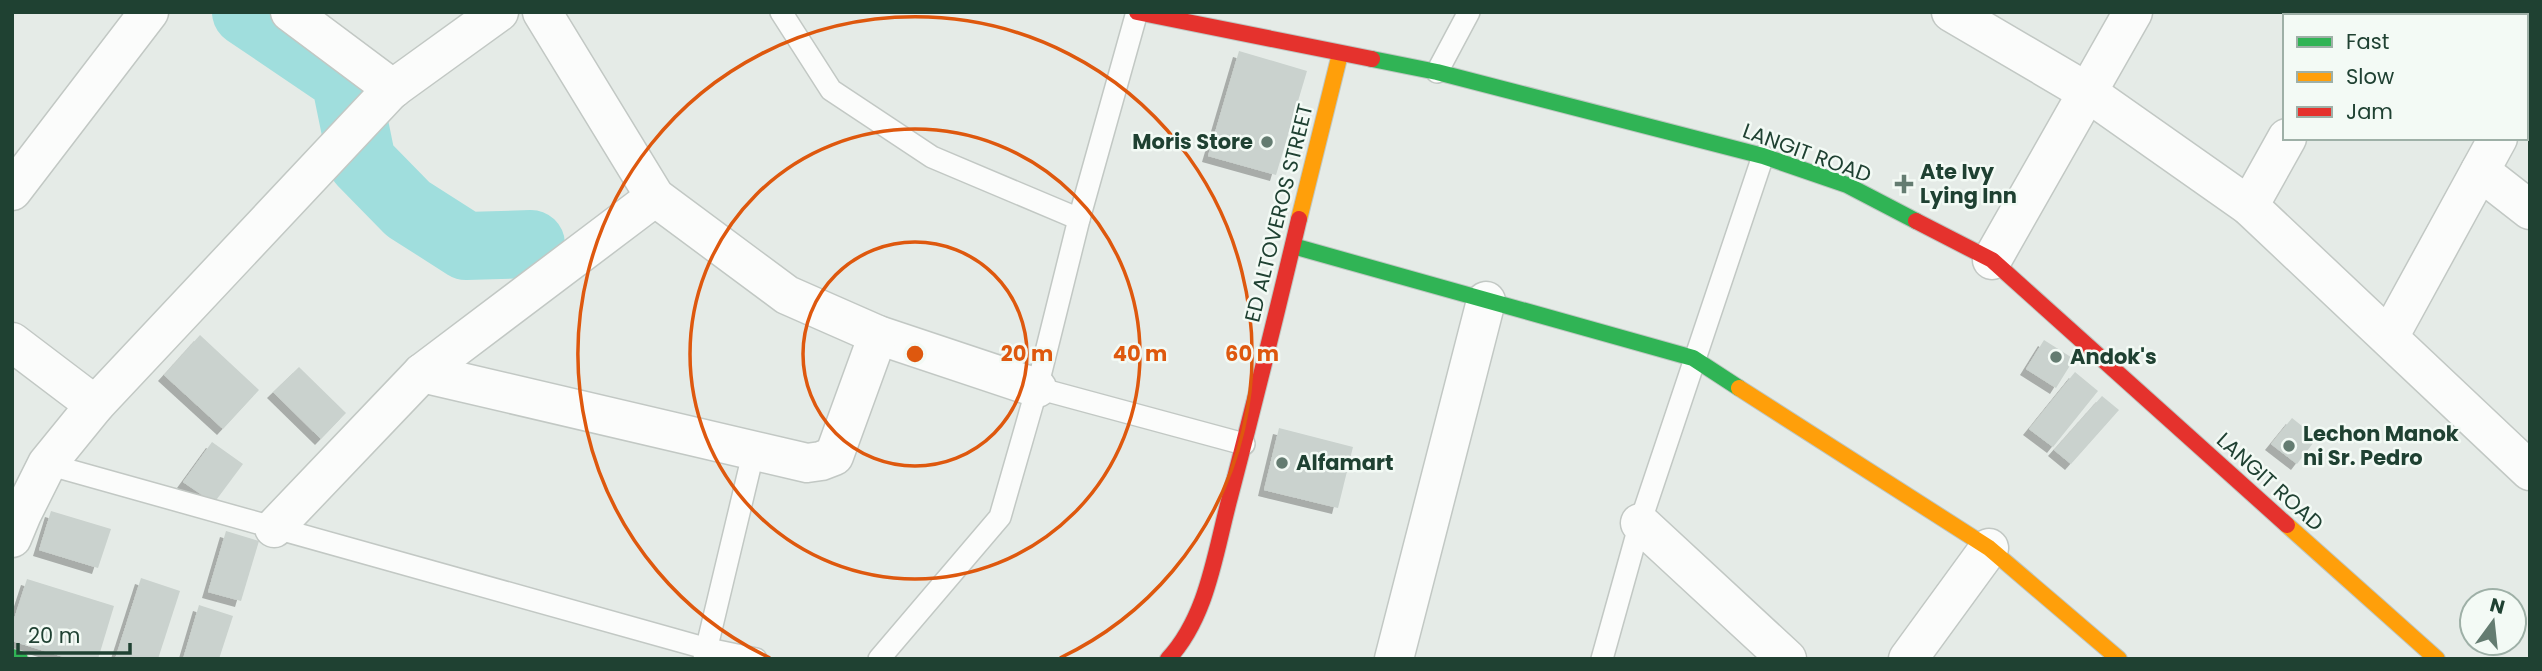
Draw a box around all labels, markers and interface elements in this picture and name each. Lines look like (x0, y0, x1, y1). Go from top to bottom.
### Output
legend (2283, 14, 2528, 140)
text: Fast (2346, 27, 2389, 56)
text: Slow (2346, 62, 2394, 91)
text: Jam (2346, 97, 2393, 126)
street label: ED ALTOVEROS STREET (1237, 101, 1320, 325)
street label: LANGIT ROAD (1739, 116, 1875, 189)
place label: Moris Store (1132, 127, 1253, 156)
marker: Moris Store (1259, 134, 1275, 150)
place label: Ate Ivy Lying Inn (1920, 157, 2017, 210)
marker: Ate Ivy Lying Inn (1894, 174, 1914, 194)
text: 20 m (1001, 339, 1053, 368)
text: 40 m (1113, 339, 1167, 368)
text: 60 m (1225, 339, 1279, 368)
centre of rings (903, 342, 927, 366)
place label: Andok's (2070, 342, 2157, 371)
marker: Andok's (2048, 349, 2064, 365)
place label: Lechon Manok ni Sr. Pedro (2303, 419, 2459, 472)
street label: LANGIT ROAD (2211, 426, 2330, 537)
marker: Lechon Manok ni Sr. Pedro (2281, 438, 2297, 454)
place label: Alfamart (1296, 448, 1394, 477)
marker: Alfamart (1274, 455, 1290, 471)
north arrow (2458, 587, 2528, 657)
text: N (2487, 591, 2508, 621)
scale bar (18, 612, 130, 656)
text: 20 m (28, 621, 81, 650)

